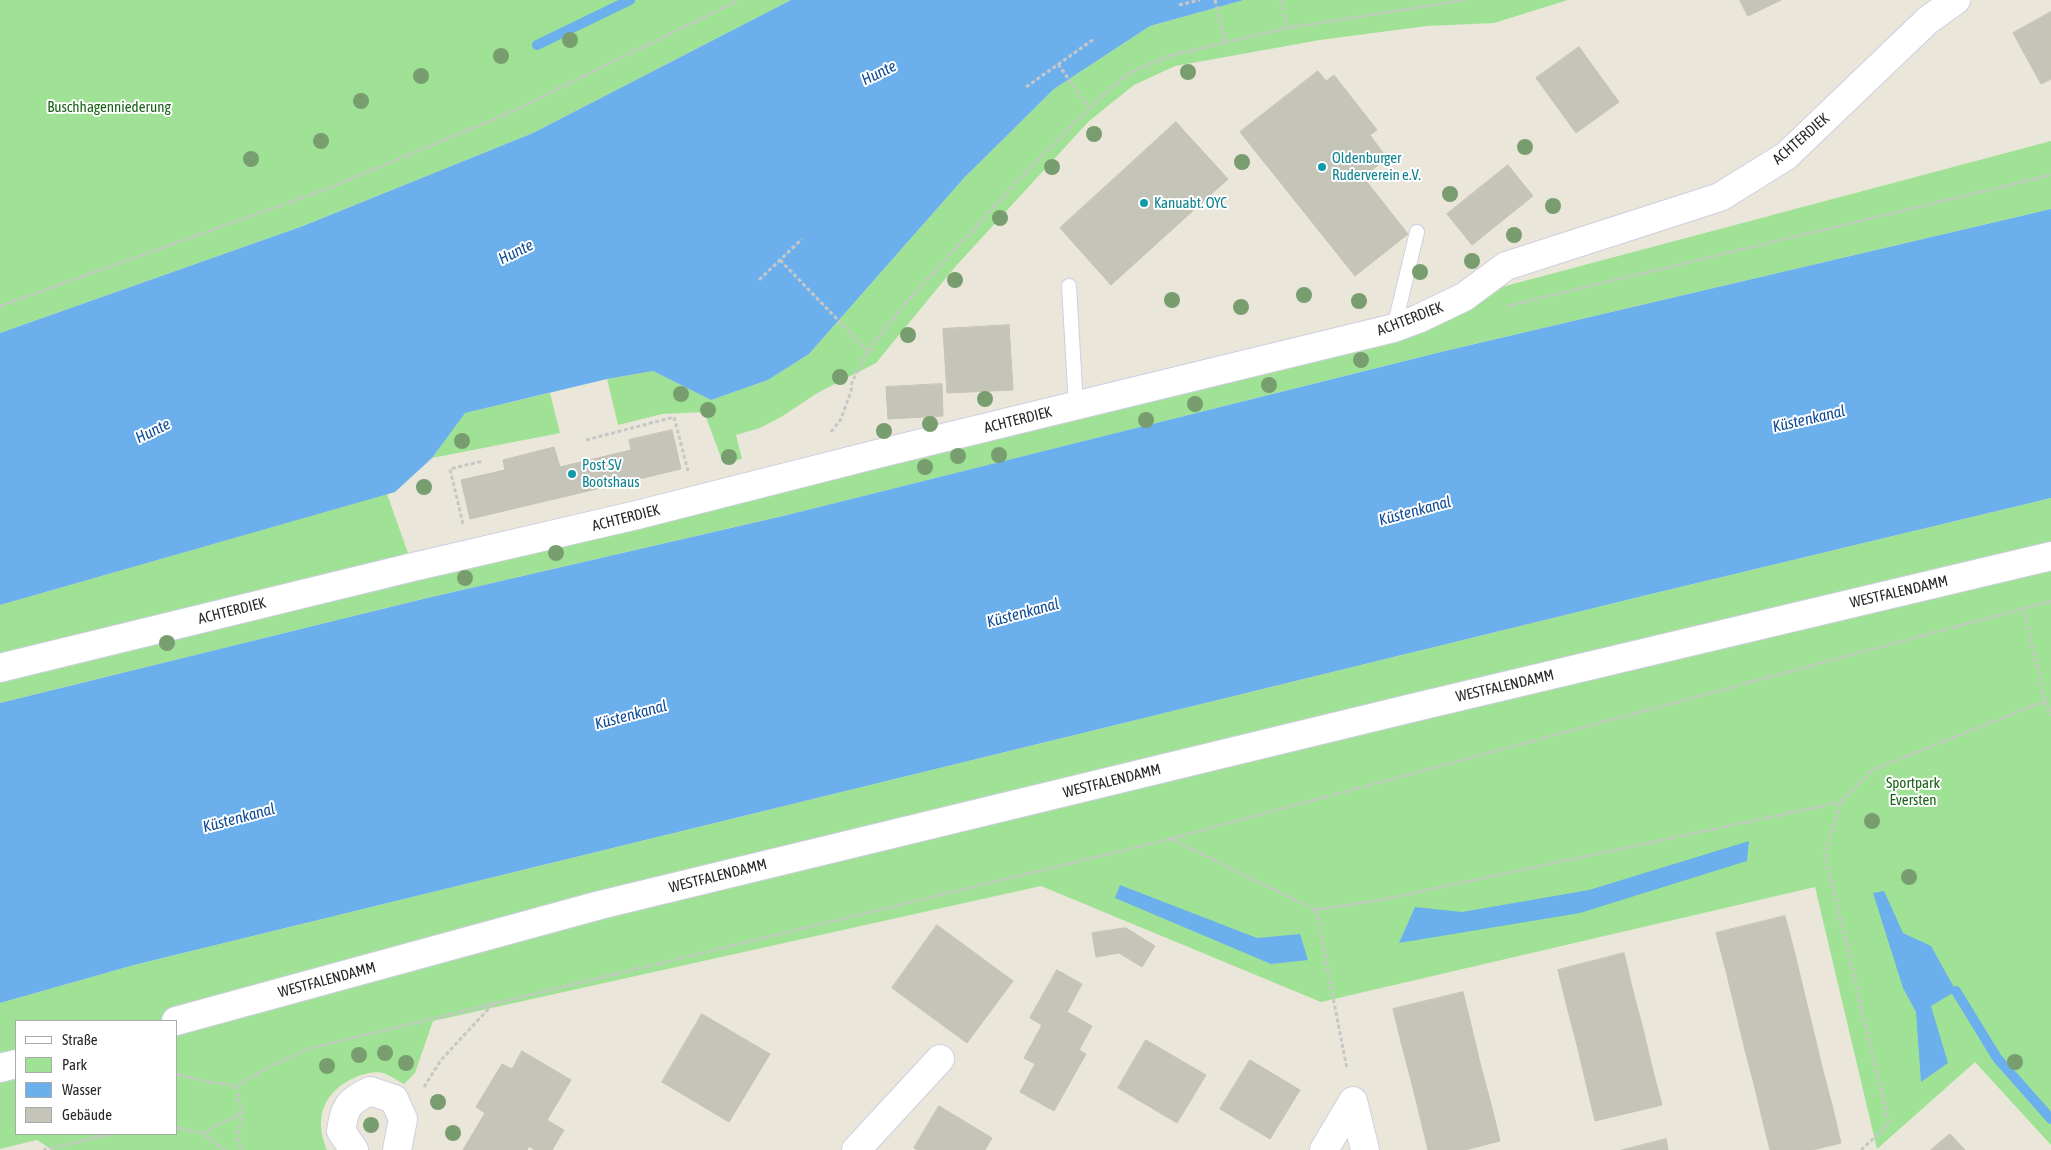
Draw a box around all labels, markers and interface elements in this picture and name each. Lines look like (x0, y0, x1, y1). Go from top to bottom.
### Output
water label: Hunte (858, 56, 900, 90)
park label: Buschhagenniederung (47, 98, 171, 116)
street label: ACHTERDIEK (1769, 109, 1833, 169)
place label: Oldenburger Ruderverein e.V. (1332, 149, 1421, 184)
marker: Oldenburger Ruderverein e.V. (1316, 161, 1328, 173)
place label: Kanuabt. OYC (1154, 194, 1227, 212)
marker: Kanuabt. OYC (1138, 197, 1150, 209)
water label: Hunte (495, 235, 537, 269)
street label: ACHTERDIEK (1374, 298, 1446, 340)
water label: Küstenkanal (1771, 401, 1847, 437)
street label: ACHTERDIEK (982, 403, 1054, 437)
water label: Hunte (132, 414, 174, 448)
place label: Post SV Bootshaus (582, 456, 640, 491)
marker: Post SV Bootshaus (566, 468, 578, 480)
water label: Küstenkanal (1377, 492, 1453, 530)
street label: ACHTERDIEK (590, 501, 662, 535)
street label: WESTFALENDAMM (1848, 572, 1950, 612)
street label: ACHTERDIEK (196, 594, 268, 628)
water label: Küstenkanal (985, 594, 1061, 632)
street label: WESTFALENDAMM (1454, 666, 1556, 706)
water label: Küstenkanal (593, 696, 669, 734)
street label: WESTFALENDAMM (1061, 760, 1163, 802)
park label: Sportpark Eversten (1886, 774, 1940, 809)
water label: Küstenkanal (201, 799, 277, 837)
street label: WESTFALENDAMM (667, 855, 769, 897)
street label: WESTFALENDAMM (276, 958, 378, 1002)
legend (15, 1020, 178, 1135)
text: Straße (62, 1031, 98, 1048)
text: Park (62, 1056, 87, 1073)
text: Wasser (62, 1081, 101, 1098)
text: Gebäude (62, 1106, 112, 1123)

